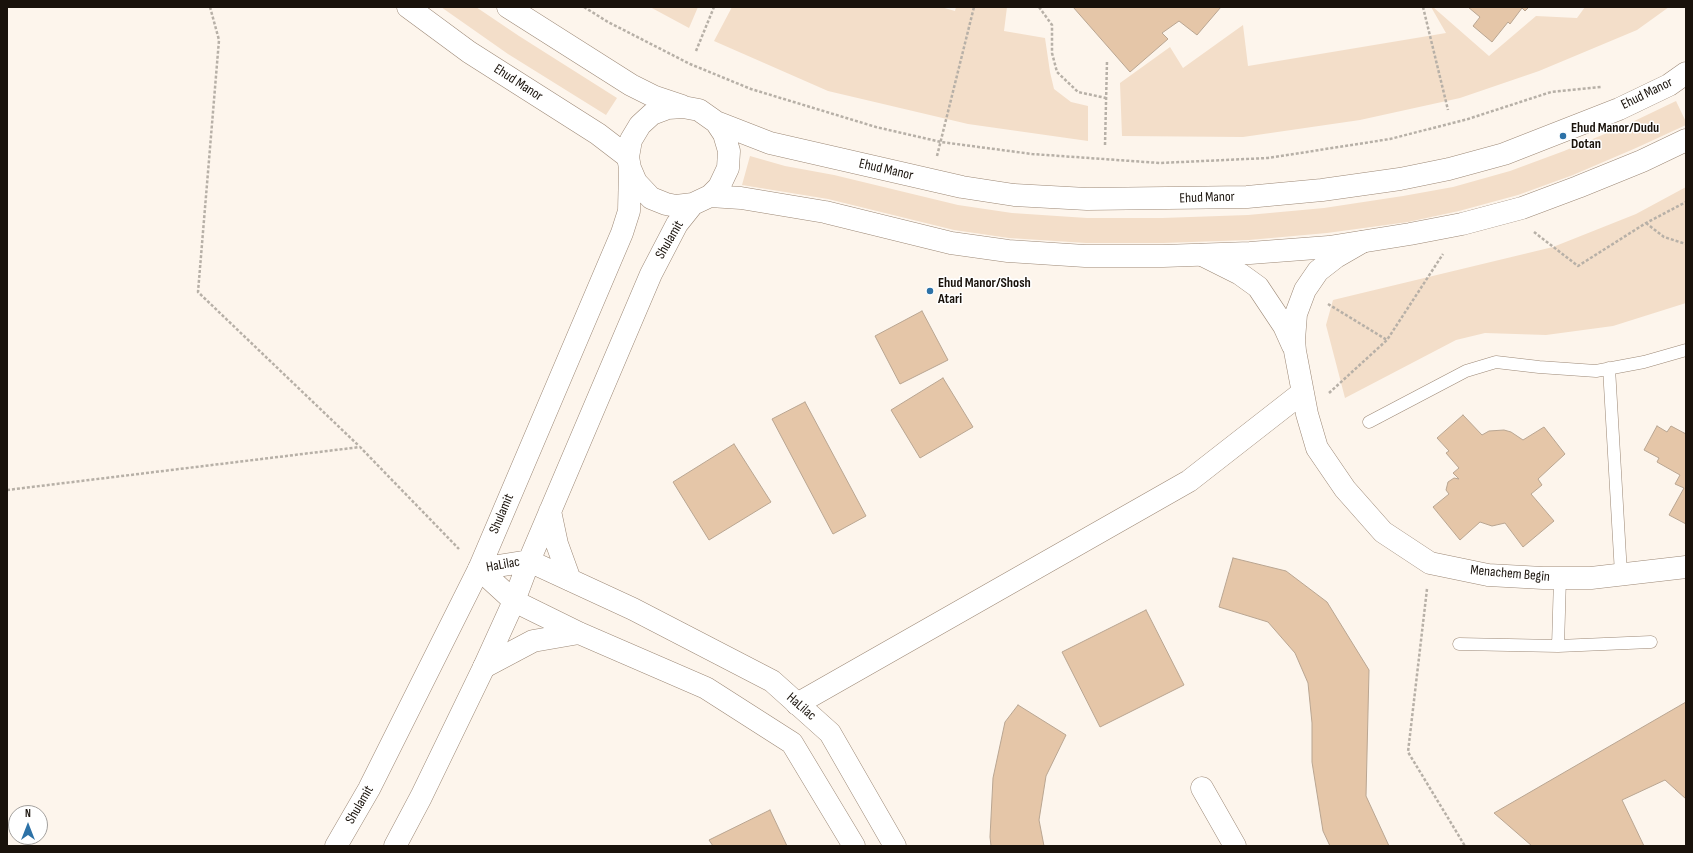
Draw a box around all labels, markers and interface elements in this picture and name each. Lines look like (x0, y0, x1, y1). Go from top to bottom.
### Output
street label: Ehud Manor (490, 61, 546, 105)
street label: Ehud Manor (1619, 74, 1675, 114)
place label: Ehud Manor/Dudu Dotan (1571, 120, 1659, 152)
marker: Ehud Manor/Dudu Dotan (1558, 131, 1568, 141)
street label: Ehud Manor (857, 156, 915, 184)
street label: Ehud Manor (1179, 189, 1235, 207)
street label: Shulamit (652, 218, 688, 262)
place label: Ehud Manor/Shosh Atari (938, 275, 1031, 308)
marker: Ehud Manor/Shosh Atari (925, 286, 935, 296)
street label: Shulamit (486, 492, 518, 536)
street label: HaLilac (485, 554, 521, 576)
street label: Menachem Begin (1470, 562, 1550, 586)
street label: HaLilac (783, 690, 819, 724)
street label: Shulamit (342, 783, 378, 827)
north arrow (8, 805, 48, 845)
text: N (25, 807, 31, 820)

